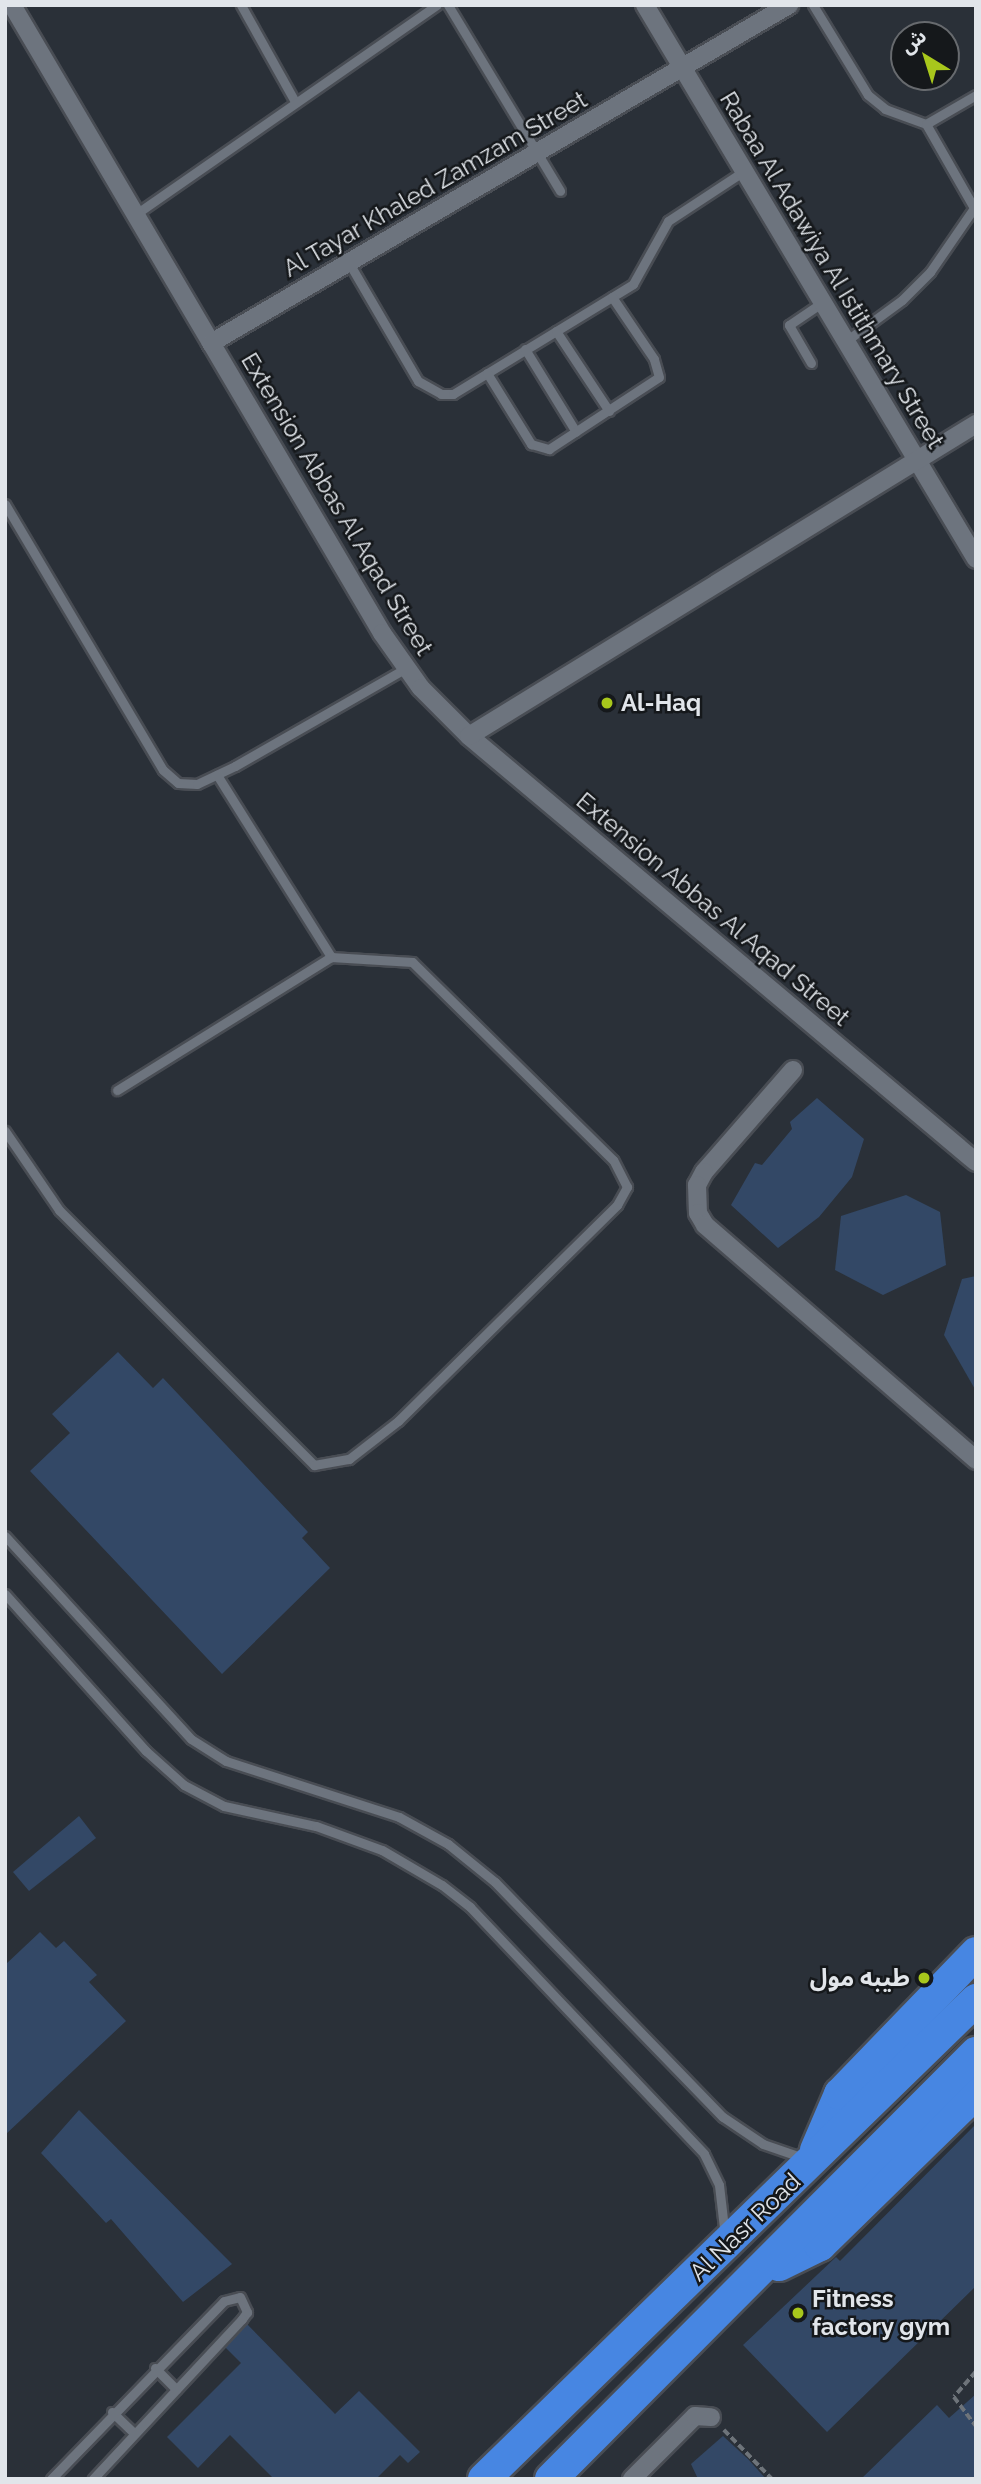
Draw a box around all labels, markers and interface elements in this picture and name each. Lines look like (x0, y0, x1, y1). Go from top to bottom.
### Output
north arrow (890, 21, 960, 91)
text: ش (896, 24, 930, 58)
street label: Al Tayar Khaled Zamzam Street (277, 85, 593, 283)
street label: Rabaa Al Adawiya Al Istithmary Street (713, 85, 951, 455)
street label: Extension Abbas Al Aqad Street (234, 346, 440, 662)
place label: Al-Haq (621, 689, 701, 717)
marker: Al-Haq (599, 695, 615, 711)
street label: Extension Abbas Al Aqad Street (569, 785, 857, 1033)
place label: طيبه مول (810, 1964, 910, 1992)
marker: طيبه مول (916, 1970, 932, 1986)
street label: Al Nasr Road (683, 2167, 807, 2287)
place label: Fitness factory gym (812, 2285, 951, 2341)
marker: Fitness factory gym (790, 2305, 806, 2321)

